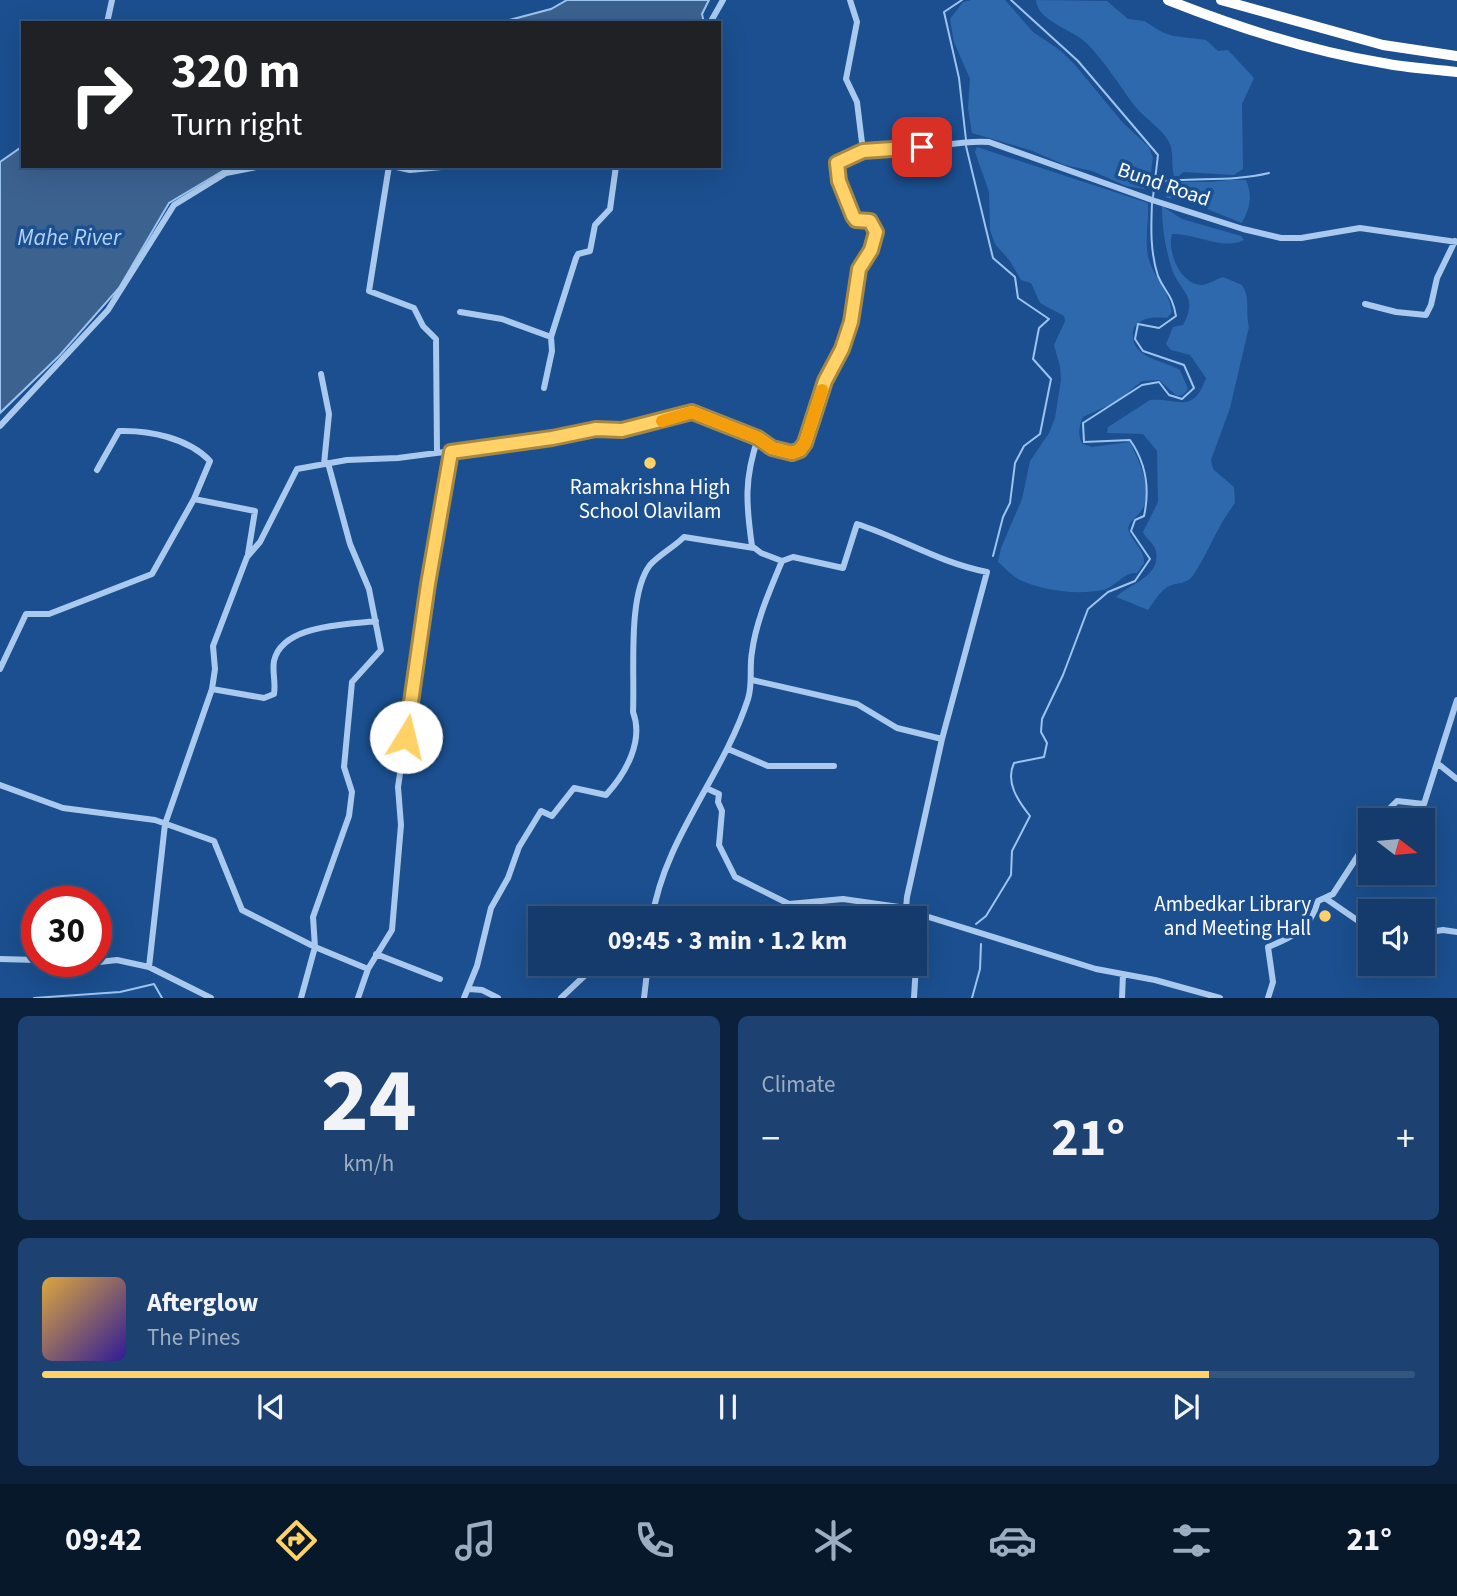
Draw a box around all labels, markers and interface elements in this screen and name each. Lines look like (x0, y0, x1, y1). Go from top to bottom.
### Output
text: 320 m (171, 37, 300, 107)
icon: right (56, 49, 147, 140)
text: Turn right (171, 102, 302, 148)
pin (892, 117, 952, 177)
icon: arrive (903, 128, 941, 166)
street label: Bund Road (1114, 154, 1214, 214)
water label: Mahe River (17, 221, 122, 254)
marker: Ramakrishna High School Olavilam (642, 455, 658, 471)
place label: Ramakrishna High School Olavilam (570, 472, 730, 526)
position arrow (369, 700, 443, 774)
north arrow (1358, 808, 1435, 886)
map controls (1358, 808, 1435, 976)
speed limit sign: 30 (21, 886, 112, 977)
place label: Ambedkar Library and Meeting Hall (1154, 889, 1311, 943)
button: sound (1358, 899, 1435, 976)
marker: Ambedkar Library and Meeting Hall (1317, 908, 1333, 924)
text: 09:45 · 3 min · 1.2 km (608, 922, 847, 959)
text: 24 (321, 1037, 417, 1166)
text: Climate (762, 1068, 835, 1101)
text: 21° (1051, 1102, 1125, 1176)
text: − (762, 1112, 780, 1166)
text: + (1396, 1112, 1415, 1166)
text: km/h (343, 1147, 394, 1180)
text: Afterglow (147, 1284, 258, 1321)
text: The Pines (147, 1321, 240, 1354)
icon: previous (252, 1388, 290, 1426)
icon: pause (709, 1388, 747, 1426)
icon: next (1167, 1388, 1205, 1426)
icon: directions (272, 1516, 321, 1565)
icon: music (451, 1516, 500, 1565)
icon: phone (630, 1516, 679, 1565)
icon: climate (809, 1516, 858, 1565)
icon: car (988, 1516, 1037, 1565)
icon: filters (1167, 1516, 1216, 1565)
text: 09:42 (65, 1517, 142, 1563)
text: 21° (1346, 1517, 1392, 1563)

